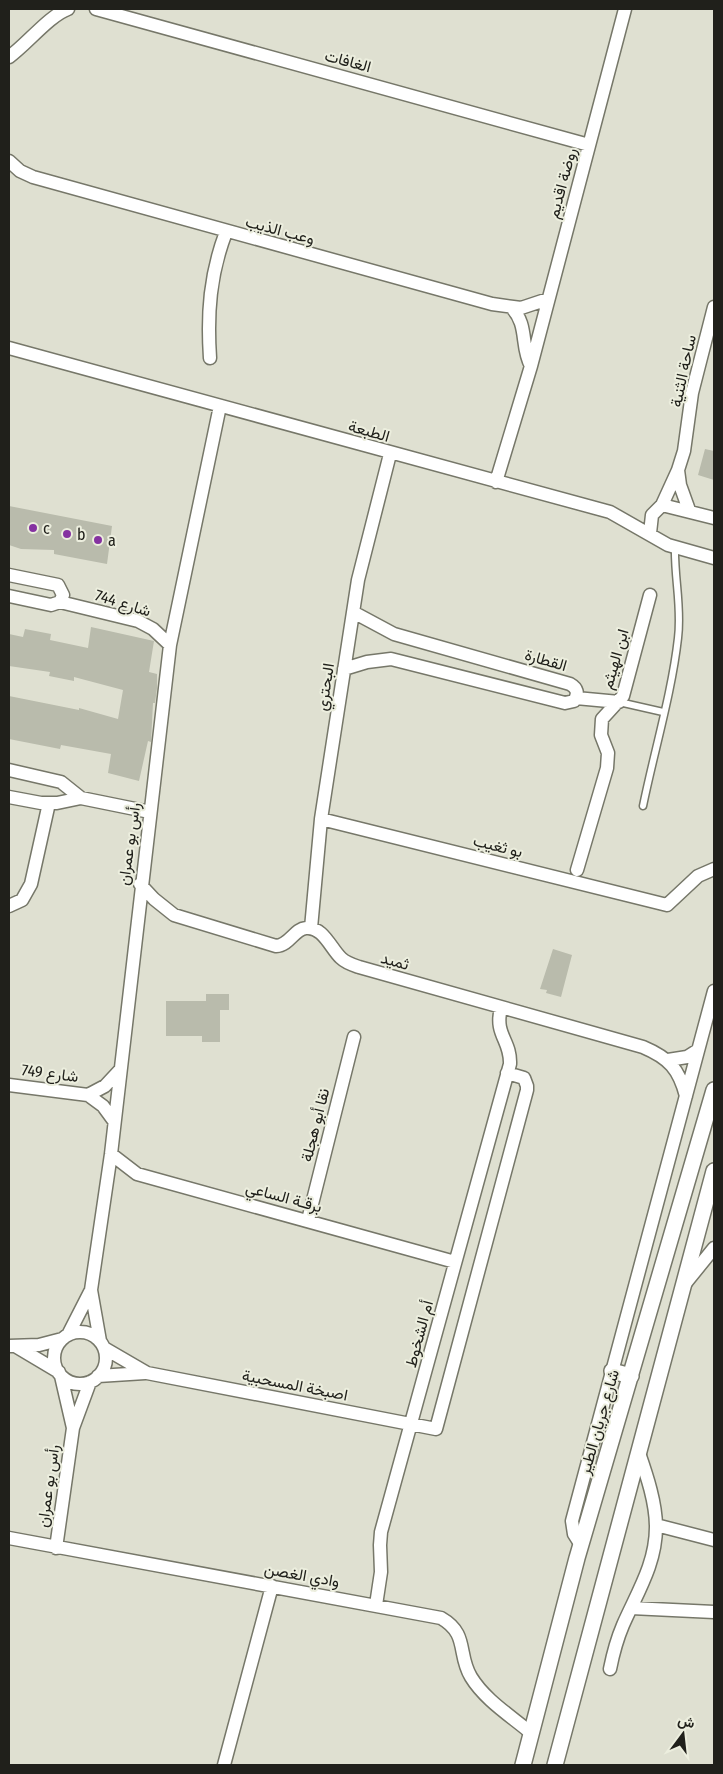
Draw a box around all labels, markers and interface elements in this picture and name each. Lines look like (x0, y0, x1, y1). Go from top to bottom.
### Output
street label: الغافات (323, 46, 373, 76)
street label: روضة اقديم (543, 146, 582, 221)
street label: وعب الذيب (243, 212, 317, 249)
street label: ساحة الثنية (666, 333, 700, 409)
street label: الطبعة (346, 416, 392, 446)
place label: c (43, 519, 50, 538)
marker: c (27, 522, 39, 534)
place label: b (77, 525, 86, 544)
marker: b (61, 528, 73, 540)
place label: a (108, 531, 116, 550)
marker: a (92, 534, 104, 546)
street label: شارع 744 (92, 586, 153, 622)
street label: ابن الهيثم (597, 627, 634, 692)
street label: القطارة (522, 645, 569, 676)
street label: البحتري (312, 662, 342, 713)
street label: رأس بو عمران (114, 801, 145, 887)
street label: بو ثغيب (471, 831, 525, 862)
street label: ثميد (379, 948, 411, 974)
street label: شارع 749 (20, 1060, 80, 1088)
street label: نقا أبو هجلة (297, 1086, 334, 1164)
street label: برقـة الساعي (243, 1178, 324, 1220)
street label: أم الشخوط (401, 1298, 438, 1370)
street label: اصبخة المسحبية (241, 1365, 349, 1405)
street label: شارع جريان الطير (575, 1367, 625, 1478)
street label: رأس بو عمران (33, 1443, 64, 1529)
street label: وادي الغصن (262, 1559, 341, 1595)
north arrow (658, 1709, 708, 1759)
text: ش (676, 1712, 697, 1732)

